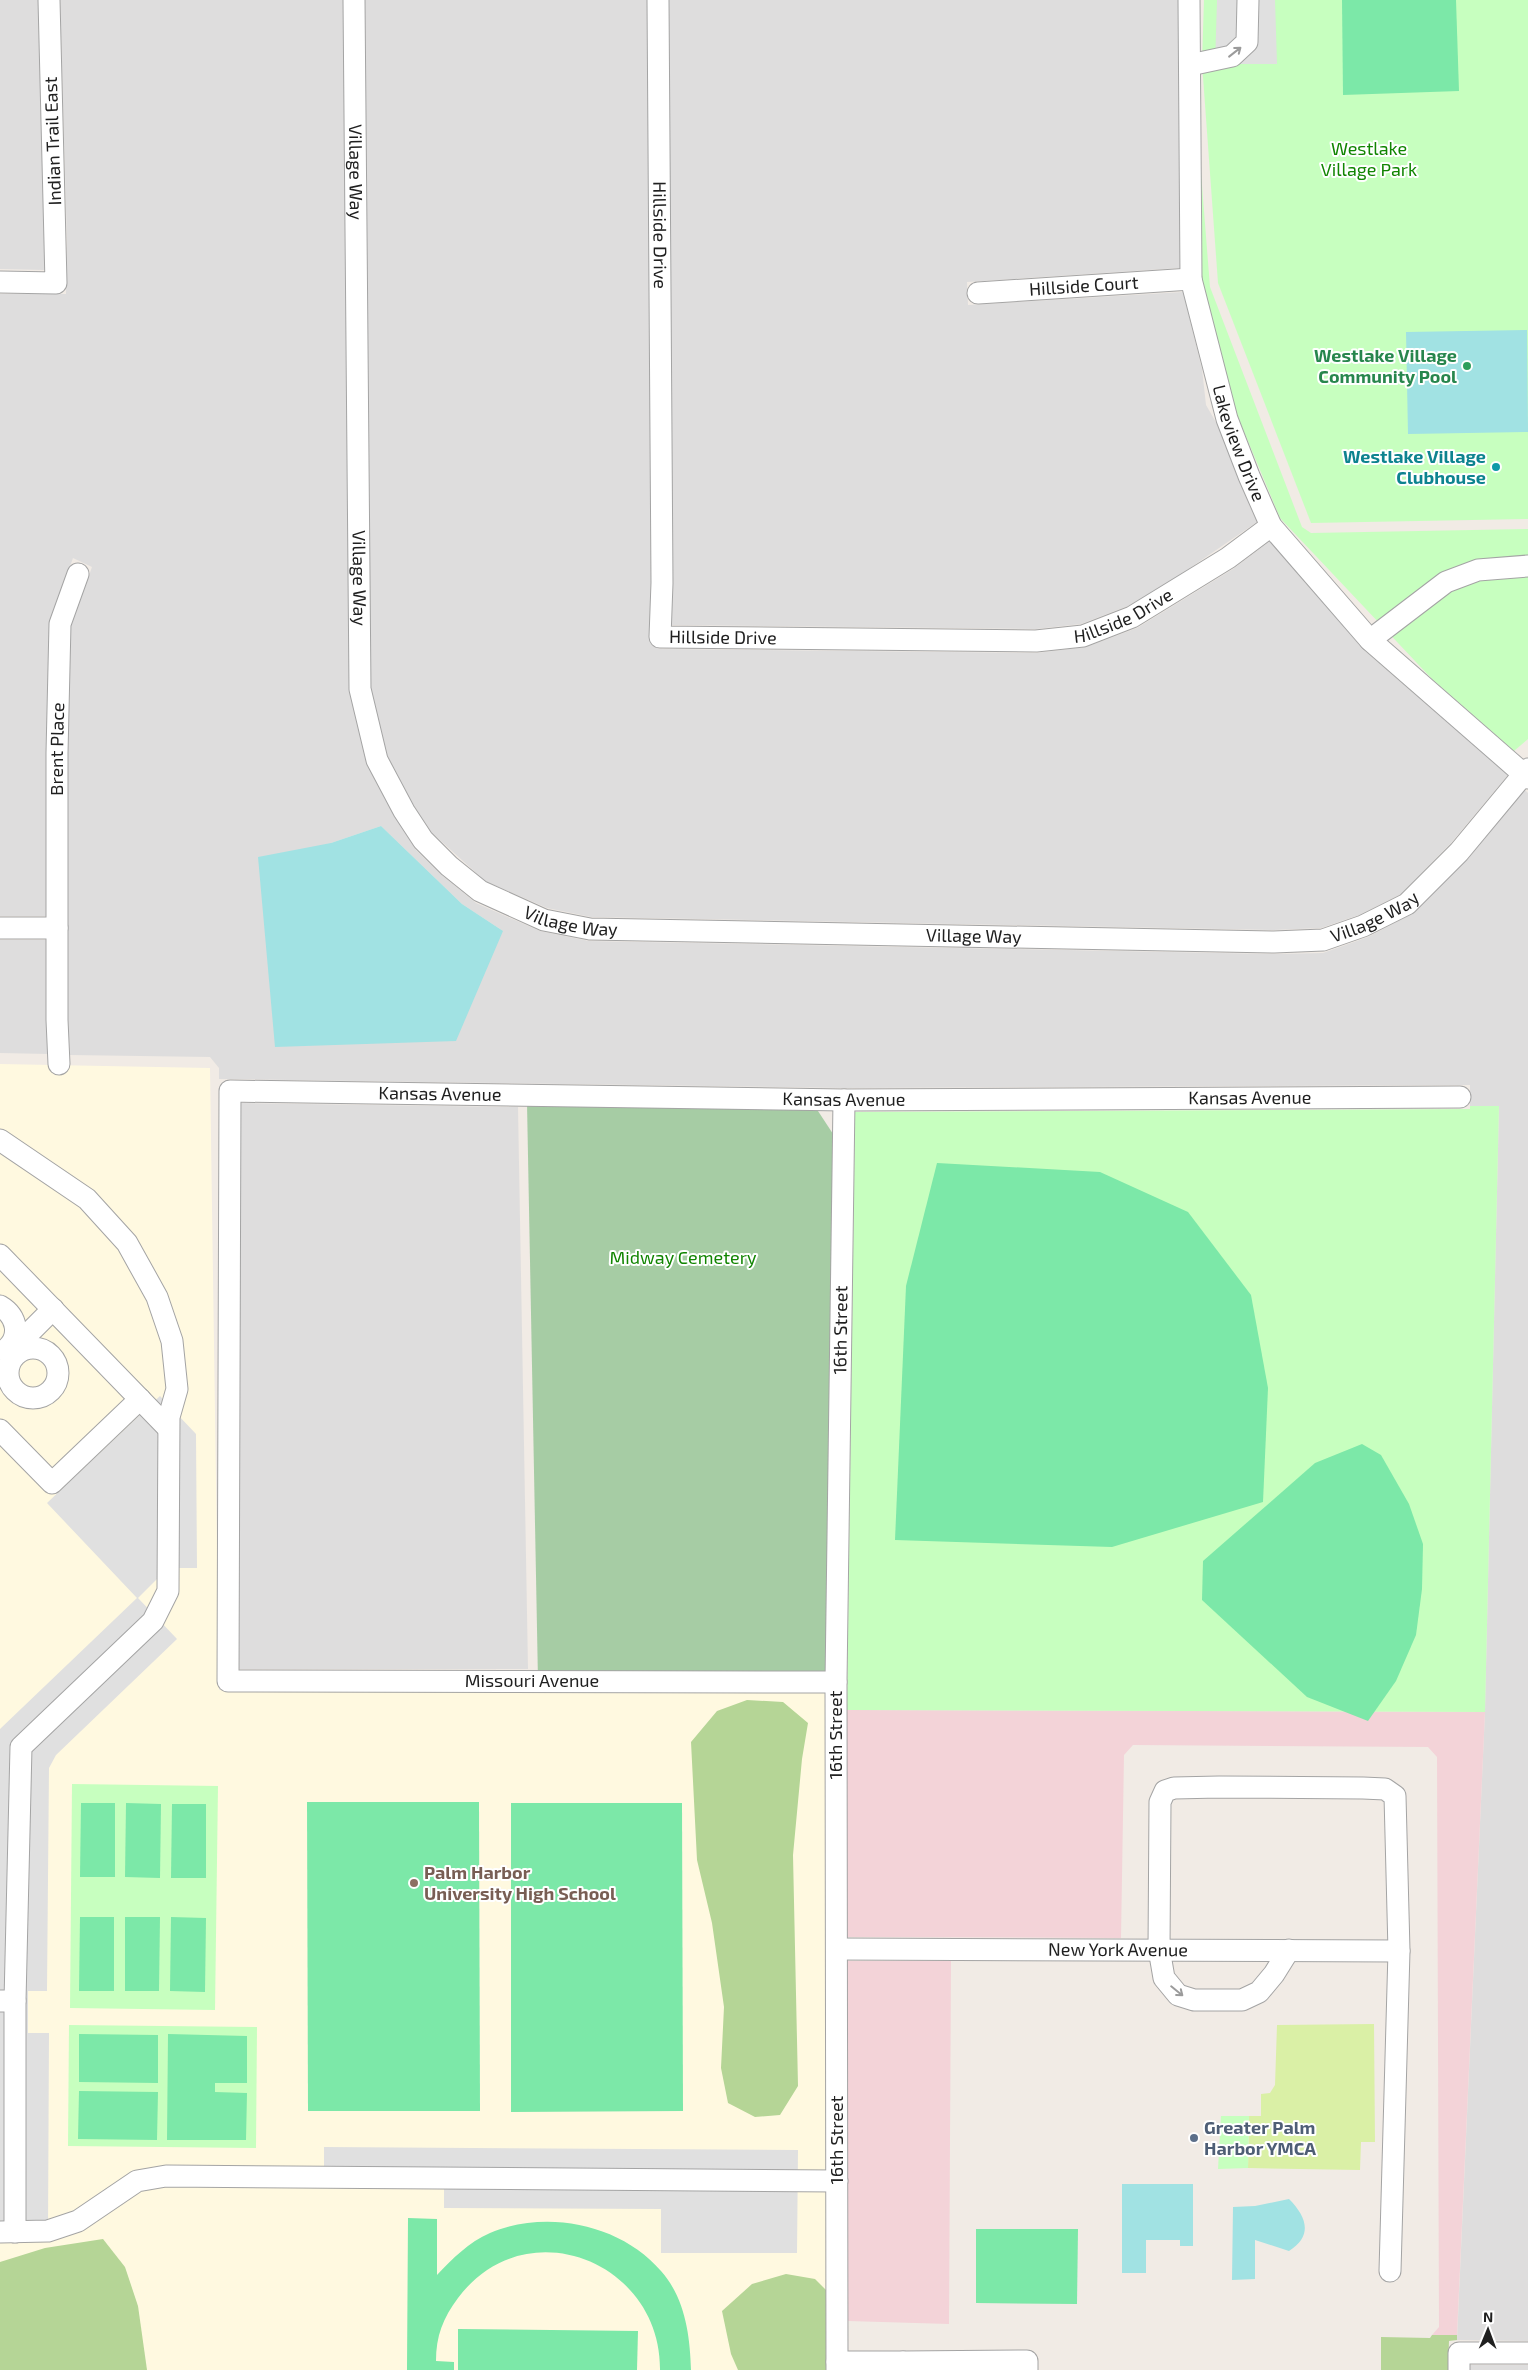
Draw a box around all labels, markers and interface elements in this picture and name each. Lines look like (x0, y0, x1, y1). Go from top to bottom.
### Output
one-way arrow (1229, 47, 1242, 58)
street label: Indian Trail East (39, 76, 65, 206)
street label: Village Way (345, 124, 368, 220)
park label: Westlake Village Park (1321, 137, 1417, 180)
street label: Hillside Drive (649, 181, 672, 289)
street label: Hillside Court (1028, 270, 1139, 300)
place label: Westlake Village Community Pool (1314, 344, 1457, 387)
marker: Westlake Village Community Pool (1461, 360, 1473, 372)
street label: Lakeview Drive (1209, 382, 1271, 504)
place label: Westlake Village Clubhouse (1343, 445, 1486, 488)
marker: Westlake Village Clubhouse (1490, 461, 1502, 473)
street label: Village Way (349, 530, 371, 626)
street label: Hillside Drive (1073, 583, 1176, 647)
street label: Hillside Drive (669, 625, 777, 648)
street label: Brent Place (45, 702, 68, 796)
street label: Village Way (1327, 886, 1424, 947)
street label: Village Way (521, 900, 618, 940)
street label: Village Way (926, 923, 1022, 947)
street label: Kansas Avenue (378, 1081, 502, 1105)
street label: Kansas Avenue (1188, 1086, 1312, 1108)
street label: Kansas Avenue (782, 1087, 906, 1110)
park label: Midway Cemetery (610, 1246, 757, 1268)
street label: 16th Street (828, 1285, 851, 1375)
street label: Missouri Avenue (465, 1669, 599, 1691)
street label: 16th Street (824, 1690, 846, 1779)
place label: Palm Harbor University High School (424, 1861, 616, 1904)
marker: Palm Harbor University High School (408, 1877, 420, 1889)
street label: New York Avenue (1048, 1938, 1188, 1960)
one-way arrow (1171, 1985, 1184, 1996)
street label: 16th Street (825, 2095, 847, 2184)
place label: Greater Palm Harbor YMCA (1204, 2116, 1316, 2159)
marker: Greater Palm Harbor YMCA (1188, 2132, 1200, 2144)
north arrow (1463, 2305, 1513, 2355)
text: N (1483, 2308, 1493, 2325)

